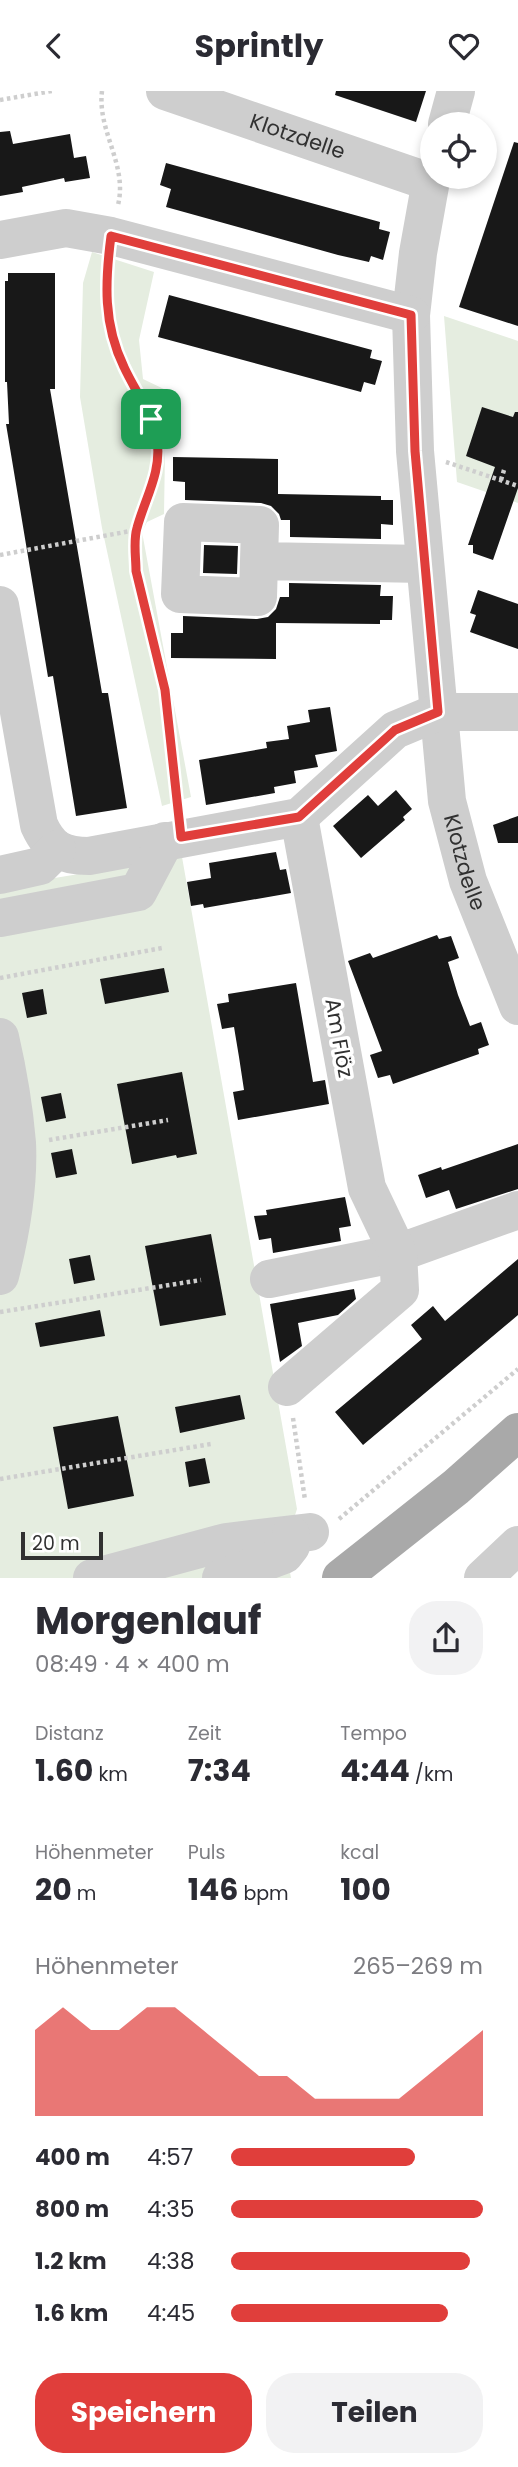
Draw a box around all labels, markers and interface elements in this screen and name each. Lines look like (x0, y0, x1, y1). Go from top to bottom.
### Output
text: Sprintly (195, 23, 323, 68)
icon: back (35, 27, 73, 65)
icon: heart (445, 27, 483, 65)
street label: Klotzdelle (246, 106, 349, 166)
map controls (420, 112, 497, 189)
button: locate (420, 112, 497, 189)
pin (121, 389, 181, 449)
icon: arrive (132, 400, 170, 438)
street label: Klotzdelle (437, 811, 493, 915)
street label: Am Flöz (318, 996, 361, 1080)
scale bar (21, 1529, 103, 1561)
text: 20 m (32, 1530, 80, 1557)
text: Morgenlauf (35, 1594, 261, 1647)
button: share (409, 1601, 483, 1675)
text: 08:49 · 4 × 400 m (35, 1648, 230, 1680)
text: Distanz (35, 1720, 104, 1747)
text: Zeit (188, 1720, 221, 1747)
text: Tempo (340, 1720, 407, 1747)
text: 1.60 (35, 1749, 93, 1792)
text: 7:34 (188, 1749, 251, 1792)
text: 4:44 (340, 1749, 410, 1792)
text: km (93, 1761, 128, 1788)
text: /km (410, 1761, 453, 1788)
text: Höhenmeter (35, 1839, 154, 1866)
text: Puls (188, 1839, 225, 1866)
text: kcal (340, 1839, 379, 1866)
text: 20 (35, 1868, 72, 1911)
text: 146 (188, 1868, 238, 1911)
text: 100 (340, 1868, 391, 1911)
text: m (72, 1880, 96, 1907)
text: bpm (238, 1880, 289, 1907)
text: Höhenmeter (35, 1950, 179, 1982)
text: 265–269 m (353, 1950, 483, 1982)
text: 400 m (35, 2141, 110, 2173)
text: 4:57 (147, 2141, 193, 2173)
text: 800 m (35, 2193, 109, 2225)
text: 4:35 (147, 2193, 194, 2225)
text: 1.2 km (35, 2245, 107, 2277)
text: 4:38 (147, 2245, 194, 2277)
text: 1.6 km (35, 2297, 108, 2329)
text: 4:45 (147, 2297, 195, 2329)
button: Speichern (35, 2373, 252, 2453)
button: Teilen (266, 2373, 483, 2453)

